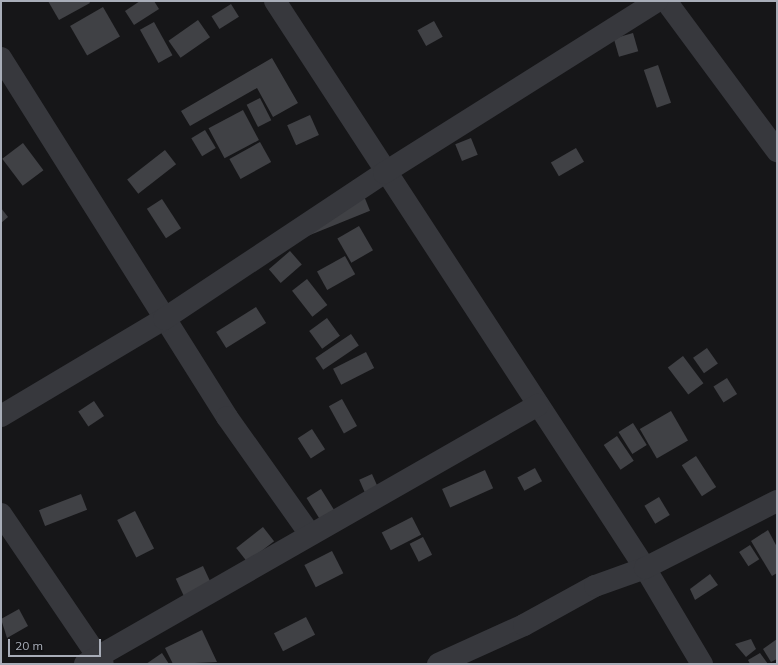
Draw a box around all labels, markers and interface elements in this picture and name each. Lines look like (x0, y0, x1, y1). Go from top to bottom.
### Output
scale bar (10, 631, 103, 657)
text: 20 m (15, 638, 43, 653)

